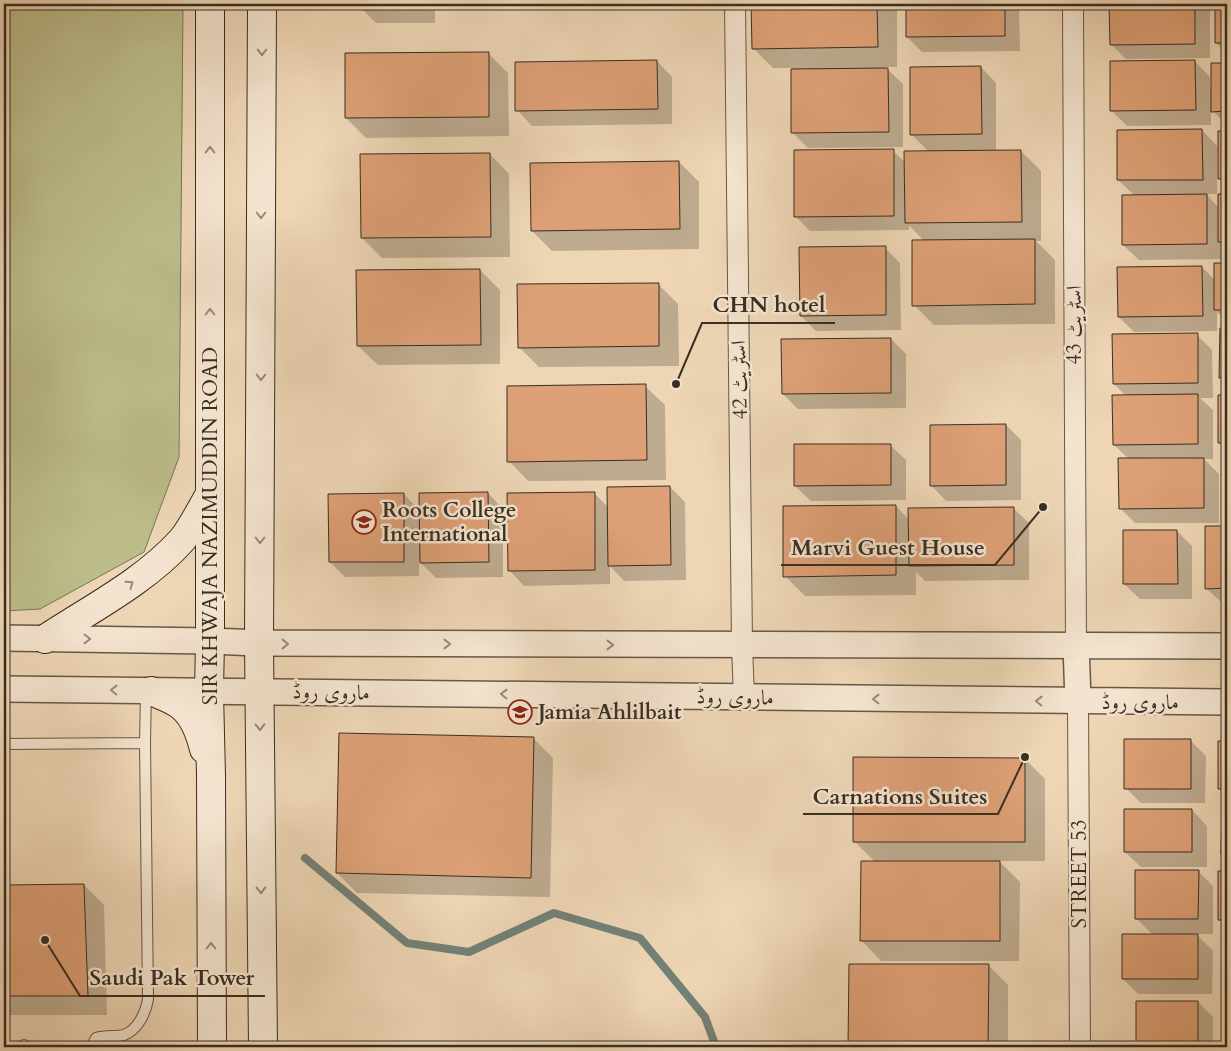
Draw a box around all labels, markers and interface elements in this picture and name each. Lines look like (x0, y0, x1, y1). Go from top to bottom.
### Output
one-way arrow (257, 49, 267, 57)
one-way arrow (205, 146, 215, 154)
one-way arrow (256, 212, 266, 219)
street label: اسٹریٹ 43 (1060, 285, 1089, 365)
callout: CHN hotel (702, 286, 835, 323)
text: CHN hotel (712, 290, 826, 320)
one-way arrow (205, 308, 215, 316)
street label: اسٹریٹ 42 (724, 340, 755, 420)
street label: SIR KHWAJA NAZIMUDDIN ROAD (196, 347, 225, 705)
one-way arrow (255, 374, 266, 382)
place label: Roots College International (382, 496, 516, 549)
school or university icon: Roots College International (351, 509, 377, 535)
callout: Marvi Guest House (781, 528, 995, 565)
text: Marvi Guest House (791, 533, 985, 563)
one-way arrow (255, 536, 265, 544)
one-way arrow (125, 581, 134, 590)
one-way arrow (84, 634, 92, 645)
one-way arrow (282, 639, 289, 649)
one-way arrow (444, 639, 452, 649)
one-way arrow (606, 640, 614, 650)
street label: ماروی روڈ (292, 677, 370, 708)
street label: ماروی روڈ (696, 682, 774, 713)
one-way arrow (109, 685, 117, 695)
street label: ماروی روڈ (1101, 688, 1179, 717)
one-way arrow (499, 689, 507, 699)
one-way arrow (872, 694, 880, 704)
one-way arrow (1034, 695, 1042, 706)
place label: Jamia Ahlilbait (535, 698, 682, 727)
school or university icon: Jamia Ahlilbait (507, 699, 533, 725)
one-way arrow (255, 724, 265, 731)
callout: Carnations Suites (803, 777, 998, 814)
text: Carnations Suites (813, 782, 987, 812)
street label: STREET 53 (1065, 820, 1094, 928)
one-way arrow (256, 886, 267, 894)
one-way arrow (206, 942, 216, 950)
callout: Saudi Pak Tower (80, 959, 265, 996)
text: Saudi Pak Tower (90, 963, 255, 993)

